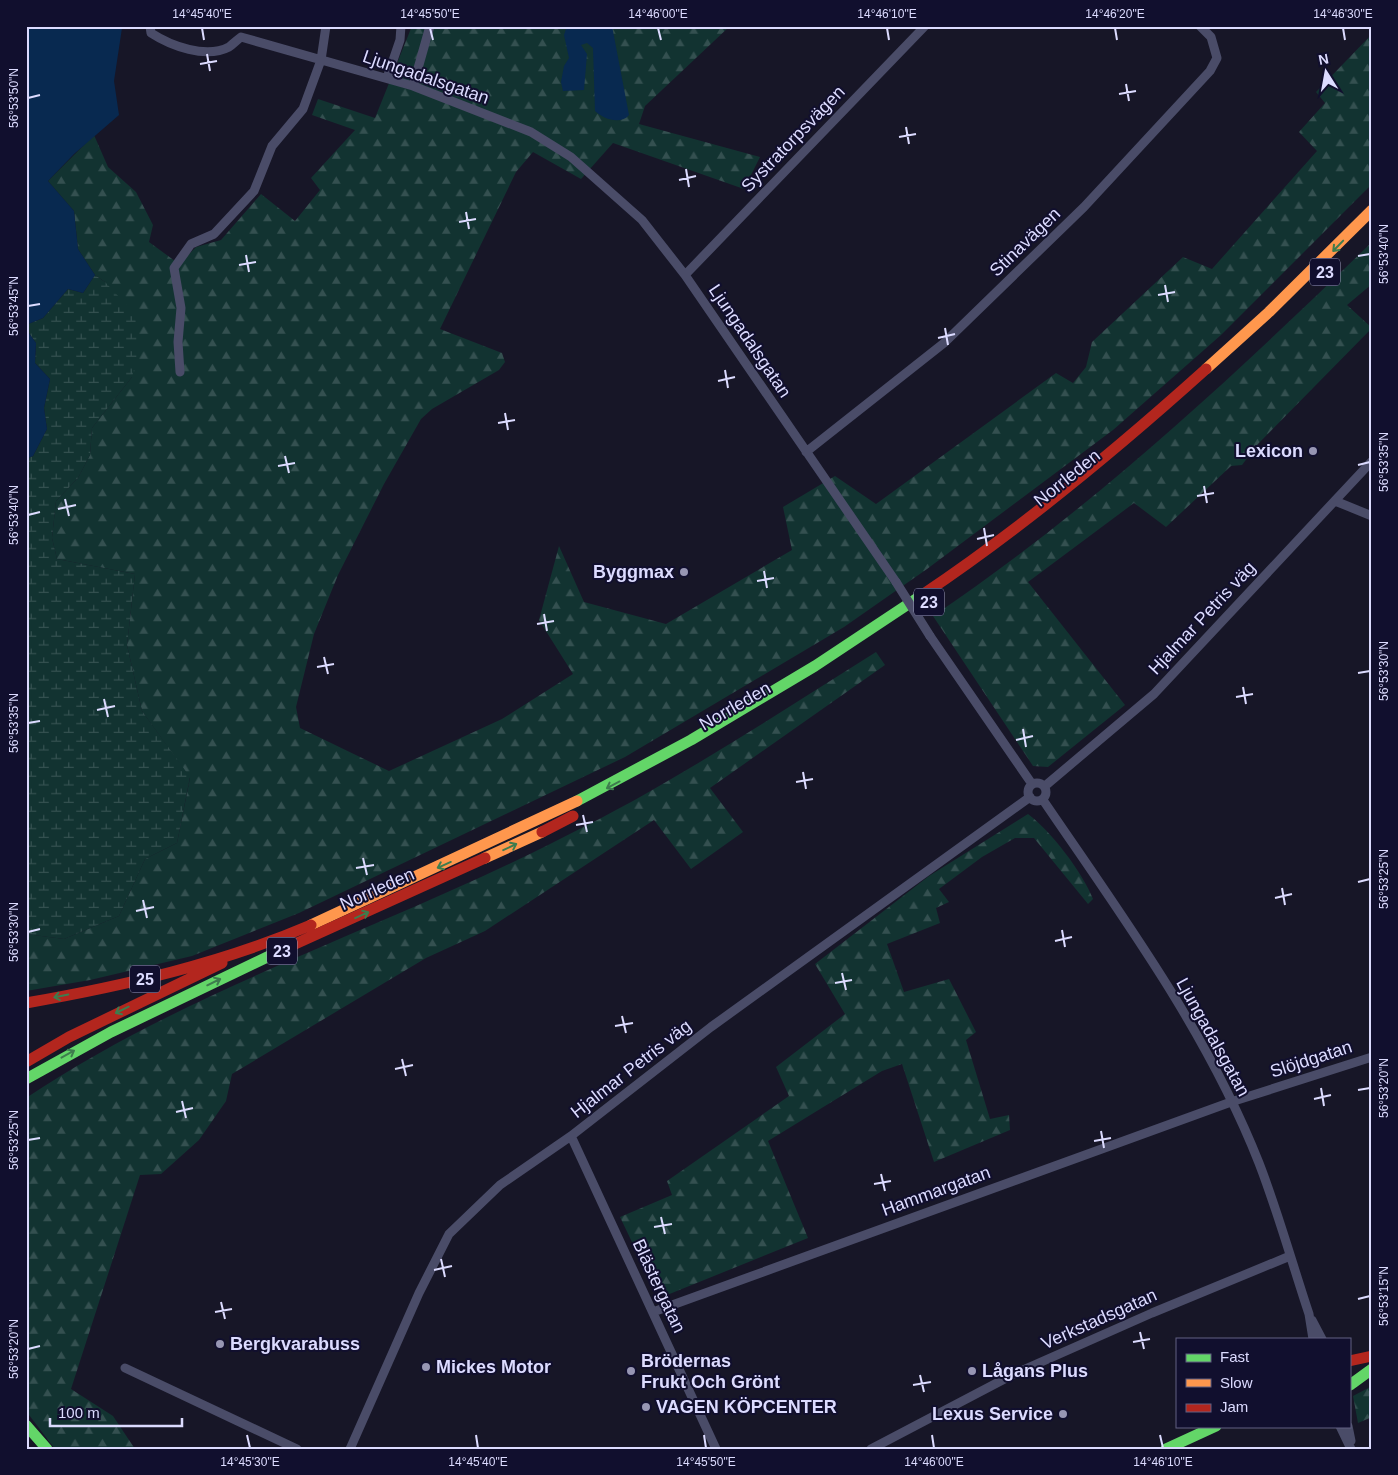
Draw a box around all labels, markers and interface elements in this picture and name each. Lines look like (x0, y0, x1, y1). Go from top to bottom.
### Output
text: 14°45'40"E (172, 7, 232, 21)
text: 14°45'50"E (400, 7, 460, 21)
text: 14°46'00"E (628, 7, 688, 21)
text: 14°46'10"E (857, 7, 917, 21)
text: 14°46'20"E (1085, 7, 1145, 21)
text: 14°46'30"E (1313, 7, 1373, 21)
street label: Ljungadalsgatan (360, 46, 492, 108)
north arrow (1300, 48, 1350, 98)
text: N (1317, 50, 1330, 68)
text: 56°53'50"N (7, 68, 21, 128)
street label: Systratorpsvägen (737, 82, 849, 196)
street label: Stinavägen (986, 204, 1064, 280)
text: 56°53'40"N (1377, 224, 1391, 284)
one-way arrow (1332, 239, 1344, 252)
road number: 23 (1310, 258, 1340, 286)
text: 56°53'45"N (7, 276, 21, 336)
street label: Ljungadalsgatan (705, 281, 795, 401)
text: 56°53'35"N (1377, 432, 1391, 492)
place label: Lexicon (1235, 441, 1303, 461)
street label: Norrleden (1030, 445, 1104, 511)
marker: Lexicon (1307, 445, 1319, 457)
text: 56°53'40"N (7, 485, 21, 545)
street label: Hjalmar Petris väg (1145, 557, 1259, 679)
place label: Byggmax (593, 562, 674, 582)
marker: Byggmax (678, 566, 690, 578)
road number: 23 (914, 588, 944, 616)
text: 56°53'30"N (1377, 641, 1391, 701)
street label: Norrleden (696, 678, 774, 734)
text: 56°53'35"N (7, 693, 21, 753)
one-way arrow (606, 780, 620, 790)
one-way arrow (502, 842, 517, 852)
text: 56°53'25"N (1377, 849, 1391, 909)
one-way arrow (437, 861, 452, 871)
street label: Norrleden (337, 864, 417, 914)
text: 56°53'30"N (7, 902, 21, 962)
one-way arrow (354, 909, 369, 919)
road number: 23 (267, 938, 297, 964)
road number: 25 (130, 966, 160, 992)
street label: Ljungadalsgatan (1172, 974, 1254, 1100)
one-way arrow (206, 977, 221, 986)
one-way arrow (54, 992, 70, 1002)
one-way arrow (115, 1006, 130, 1016)
street label: Hjalmar Petris väg (567, 1016, 695, 1122)
street label: Slöjdgatan (1267, 1036, 1355, 1082)
one-way arrow (61, 1049, 76, 1059)
text: 56°53'20"N (1377, 1058, 1391, 1118)
text: 56°53'25"N (7, 1110, 21, 1170)
street label: Hammargatan (879, 1162, 993, 1220)
street label: Blästergatan (629, 1236, 689, 1336)
text: 56°53'15"N (1377, 1266, 1391, 1326)
street label: Verkstadsgatan (1038, 1285, 1160, 1353)
text: 56°53'20"N (7, 1319, 21, 1379)
place label: Bergkvarabuss (230, 1334, 360, 1354)
marker: Bergkvarabuss (214, 1338, 226, 1350)
legend (1176, 1338, 1350, 1428)
text: Fast (1220, 1348, 1250, 1365)
place label: Brödernas Frukt Och Grönt (641, 1351, 780, 1392)
place label: Mickes Motor (436, 1357, 551, 1377)
marker: Mickes Motor (420, 1361, 432, 1373)
place label: Lågans Plus (982, 1361, 1088, 1381)
marker: Brödernas Frukt Och Grönt (625, 1365, 637, 1377)
marker: Lågans Plus (966, 1365, 978, 1377)
text: Slow (1220, 1374, 1253, 1391)
scale bar (50, 1395, 182, 1427)
place label: VAGEN KÖPCENTER (656, 1397, 837, 1417)
text: Jam (1220, 1398, 1248, 1415)
marker: VAGEN KÖPCENTER (640, 1401, 652, 1413)
text: 100 m (58, 1404, 100, 1421)
place label: Lexus Service (932, 1404, 1053, 1424)
marker: Lexus Service (1057, 1408, 1069, 1420)
text: 14°45'30"E (220, 1455, 280, 1469)
text: 14°45'40"E (448, 1455, 508, 1469)
text: 14°45'50"E (676, 1455, 736, 1469)
text: 14°46'00"E (904, 1455, 964, 1469)
text: 14°46'10"E (1133, 1455, 1193, 1469)

